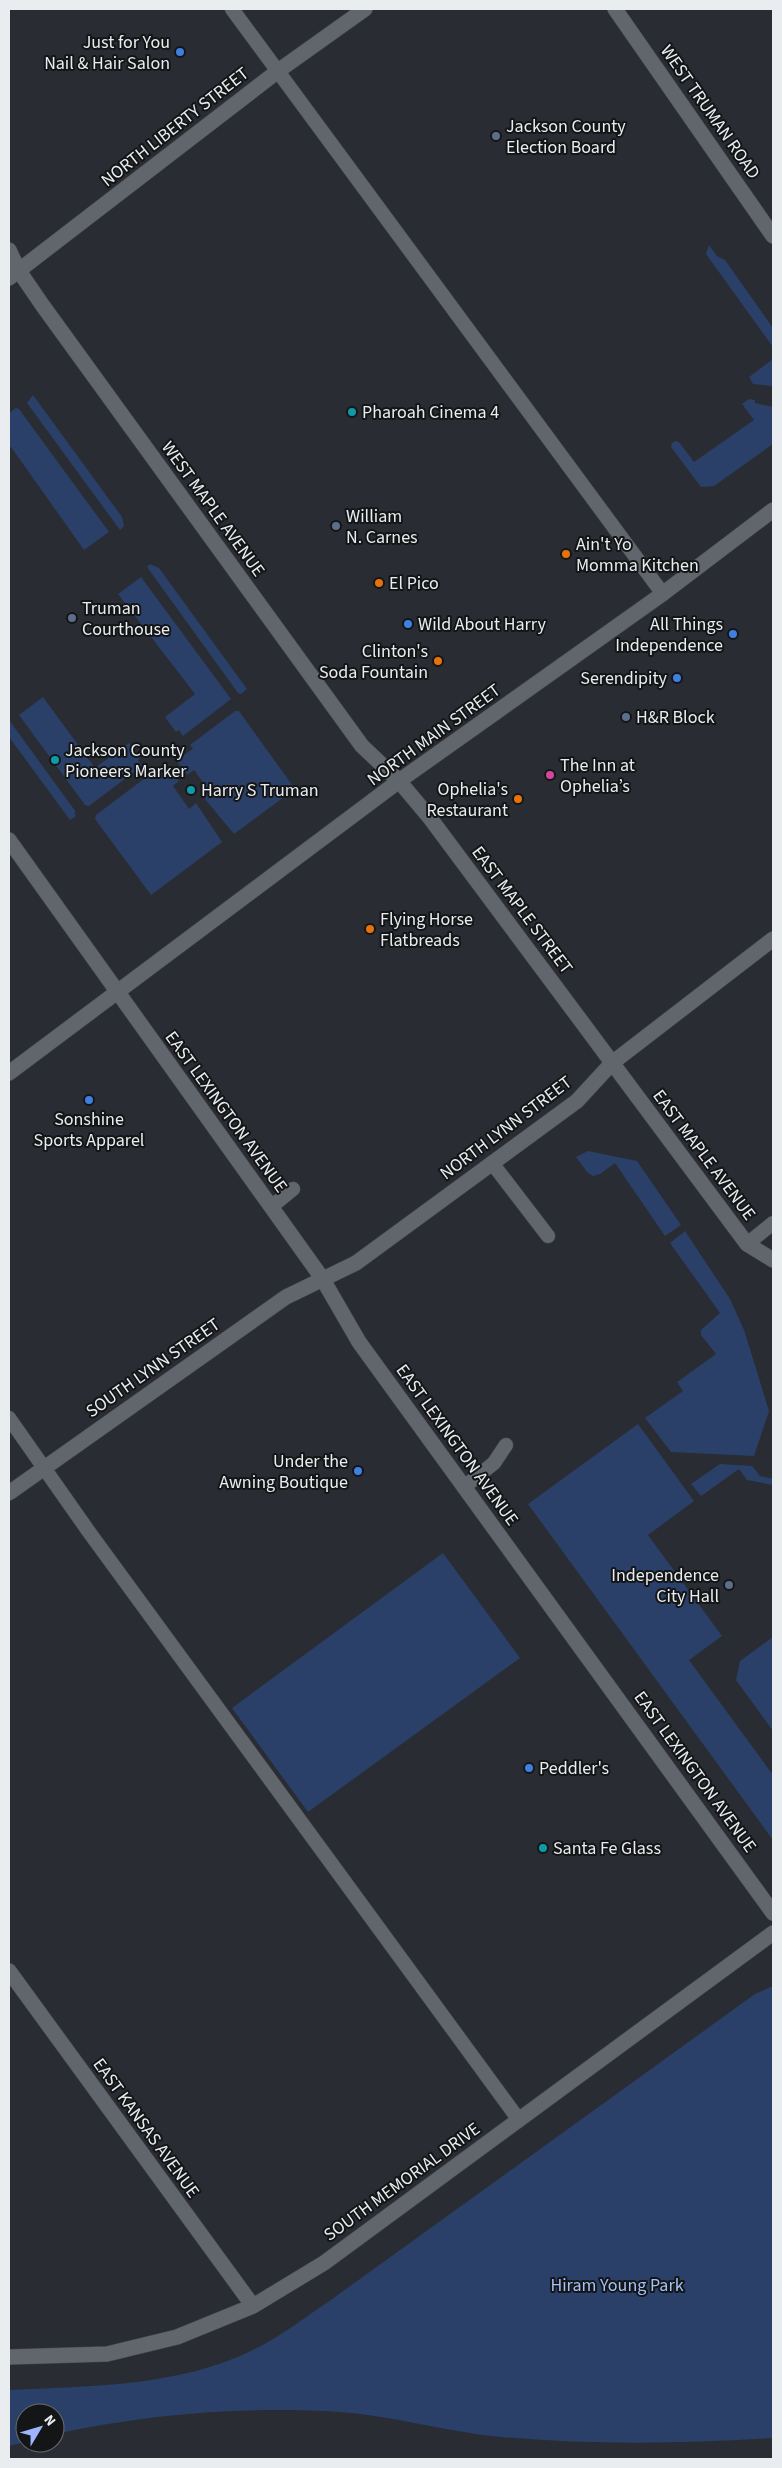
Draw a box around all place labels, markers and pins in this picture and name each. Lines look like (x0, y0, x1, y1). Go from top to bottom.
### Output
place label: Just for You Nail & Hair Salon (44, 30, 170, 76)
marker: Just for You Nail & Hair Salon (174, 46, 186, 58)
place label: Jackson County Election Board (506, 114, 626, 160)
marker: Jackson County Election Board (490, 130, 502, 142)
place label: Pharoah Cinema 4 (362, 400, 499, 425)
marker: Pharoah Cinema 4 (346, 406, 358, 418)
place label: William N. Carnes (346, 504, 418, 550)
marker: William N. Carnes (330, 520, 342, 532)
place label: Ain't Yo Momma Kitchen (576, 532, 699, 578)
marker: Ain't Yo Momma Kitchen (560, 548, 572, 560)
place label: El Pico (389, 571, 439, 596)
marker: El Pico (373, 577, 385, 589)
place label: Truman Courthouse (82, 596, 170, 642)
marker: Truman Courthouse (66, 612, 78, 624)
place label: Wild About Harry (418, 612, 546, 637)
place label: All Things Independence (615, 612, 723, 658)
marker: Wild About Harry (402, 618, 414, 630)
marker: All Things Independence (727, 628, 739, 640)
place label: Clinton's Soda Fountain (319, 639, 428, 685)
marker: Clinton's Soda Fountain (432, 655, 444, 667)
place label: Serendipity (580, 666, 668, 691)
marker: Serendipity (671, 672, 683, 684)
place label: H&R Block (636, 705, 715, 730)
marker: H&R Block (620, 711, 632, 723)
place label: Jackson County Pioneers Marker (65, 738, 187, 784)
place label: The Inn at Ophelia’s (560, 753, 635, 799)
marker: Jackson County Pioneers Marker (49, 754, 61, 766)
marker: The Inn at Ophelia’s (544, 769, 556, 781)
place label: Ophelia's Restaurant (426, 777, 508, 823)
place label: Harry S Truman (201, 778, 319, 803)
marker: Harry S Truman (185, 784, 197, 796)
marker: Ophelia's Restaurant (512, 793, 524, 805)
place label: Flying Horse Flatbreads (380, 907, 473, 953)
marker: Flying Horse Flatbreads (364, 923, 376, 935)
marker: Sonshine Sports Apparel (83, 1094, 95, 1106)
place label: Sonshine Sports Apparel (34, 1107, 144, 1153)
place label: Under the Awning Boutique (219, 1449, 348, 1495)
marker: Under the Awning Boutique (352, 1465, 364, 1477)
place label: Independence City Hall (611, 1563, 719, 1609)
marker: Independence City Hall (723, 1579, 735, 1591)
place label: Peddler's (539, 1756, 609, 1781)
marker: Peddler's (523, 1762, 535, 1774)
place label: Santa Fe Glass (553, 1836, 661, 1861)
marker: Santa Fe Glass (537, 1842, 549, 1854)

